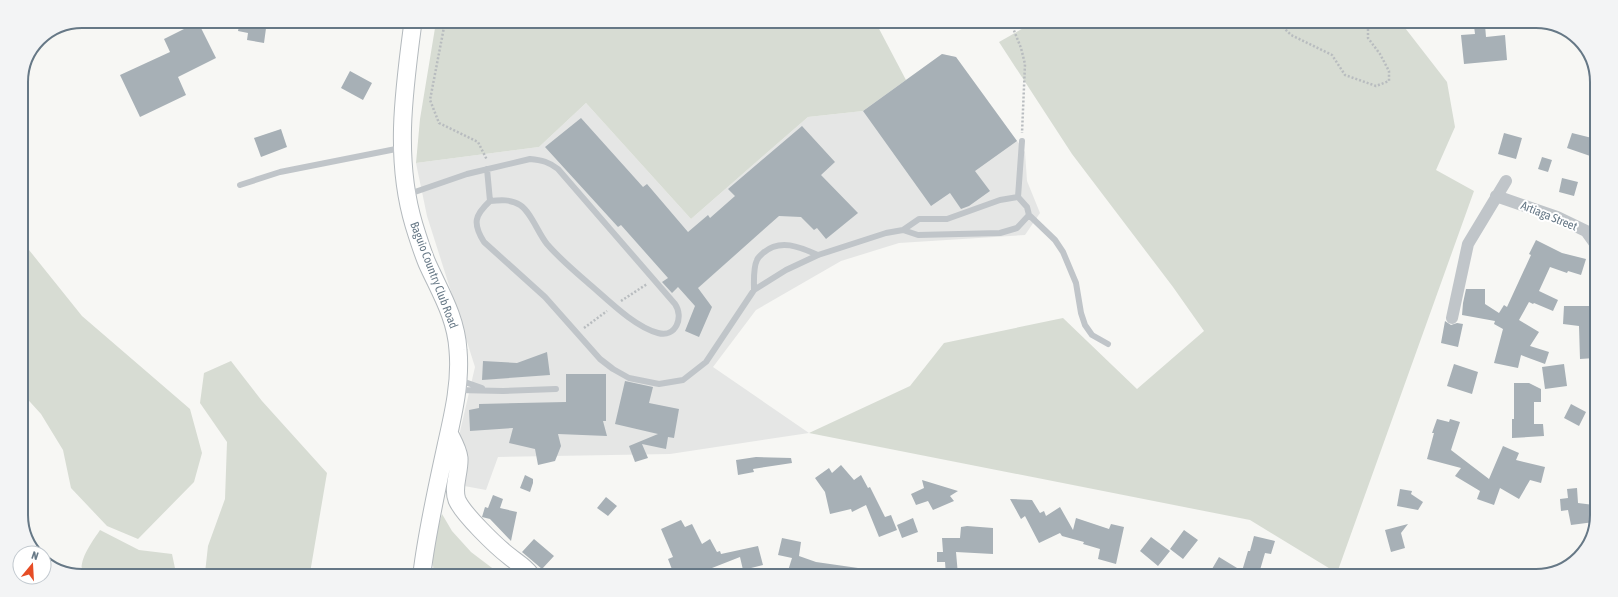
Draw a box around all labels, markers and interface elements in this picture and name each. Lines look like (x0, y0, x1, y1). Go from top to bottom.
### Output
street label: Artiaga Street (1519, 198, 1580, 234)
street label: Baguio Country Club Road (407, 220, 461, 330)
north arrow (12, 545, 52, 585)
text: N (30, 549, 40, 562)

